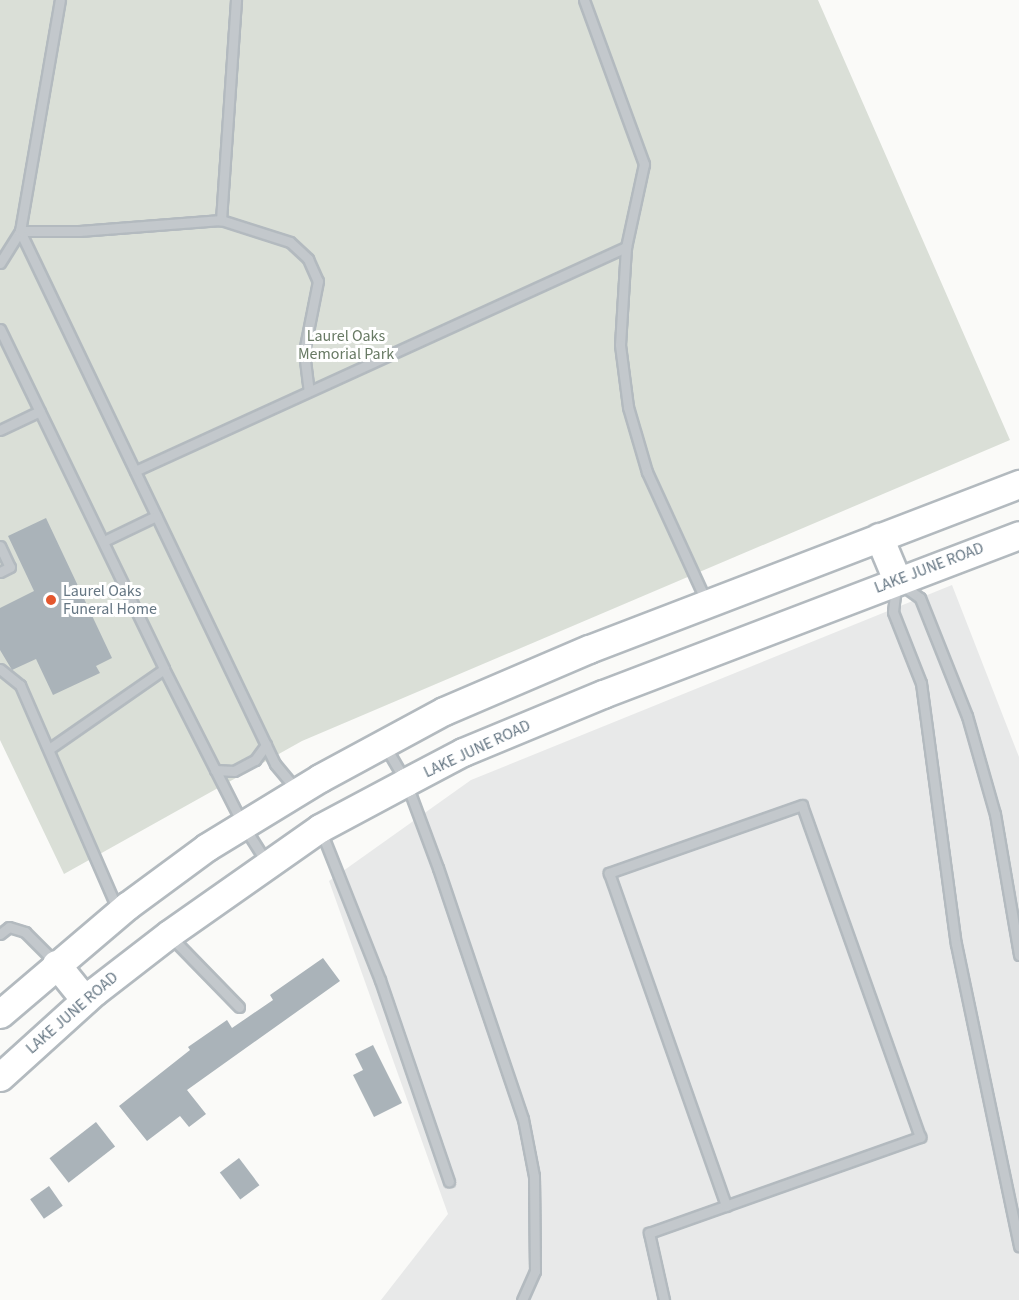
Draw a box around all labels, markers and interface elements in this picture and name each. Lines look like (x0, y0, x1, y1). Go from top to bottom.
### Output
park label: Laurel Oaks Memorial Park (298, 326, 394, 364)
street label: LAKE JUNE ROAD (872, 538, 986, 598)
place label: Laurel Oaks Funeral Home (63, 581, 157, 619)
marker: Laurel Oaks Funeral Home (44, 593, 58, 607)
street label: LAKE JUNE ROAD (421, 716, 533, 782)
street label: LAKE JUNE ROAD (22, 968, 122, 1058)

